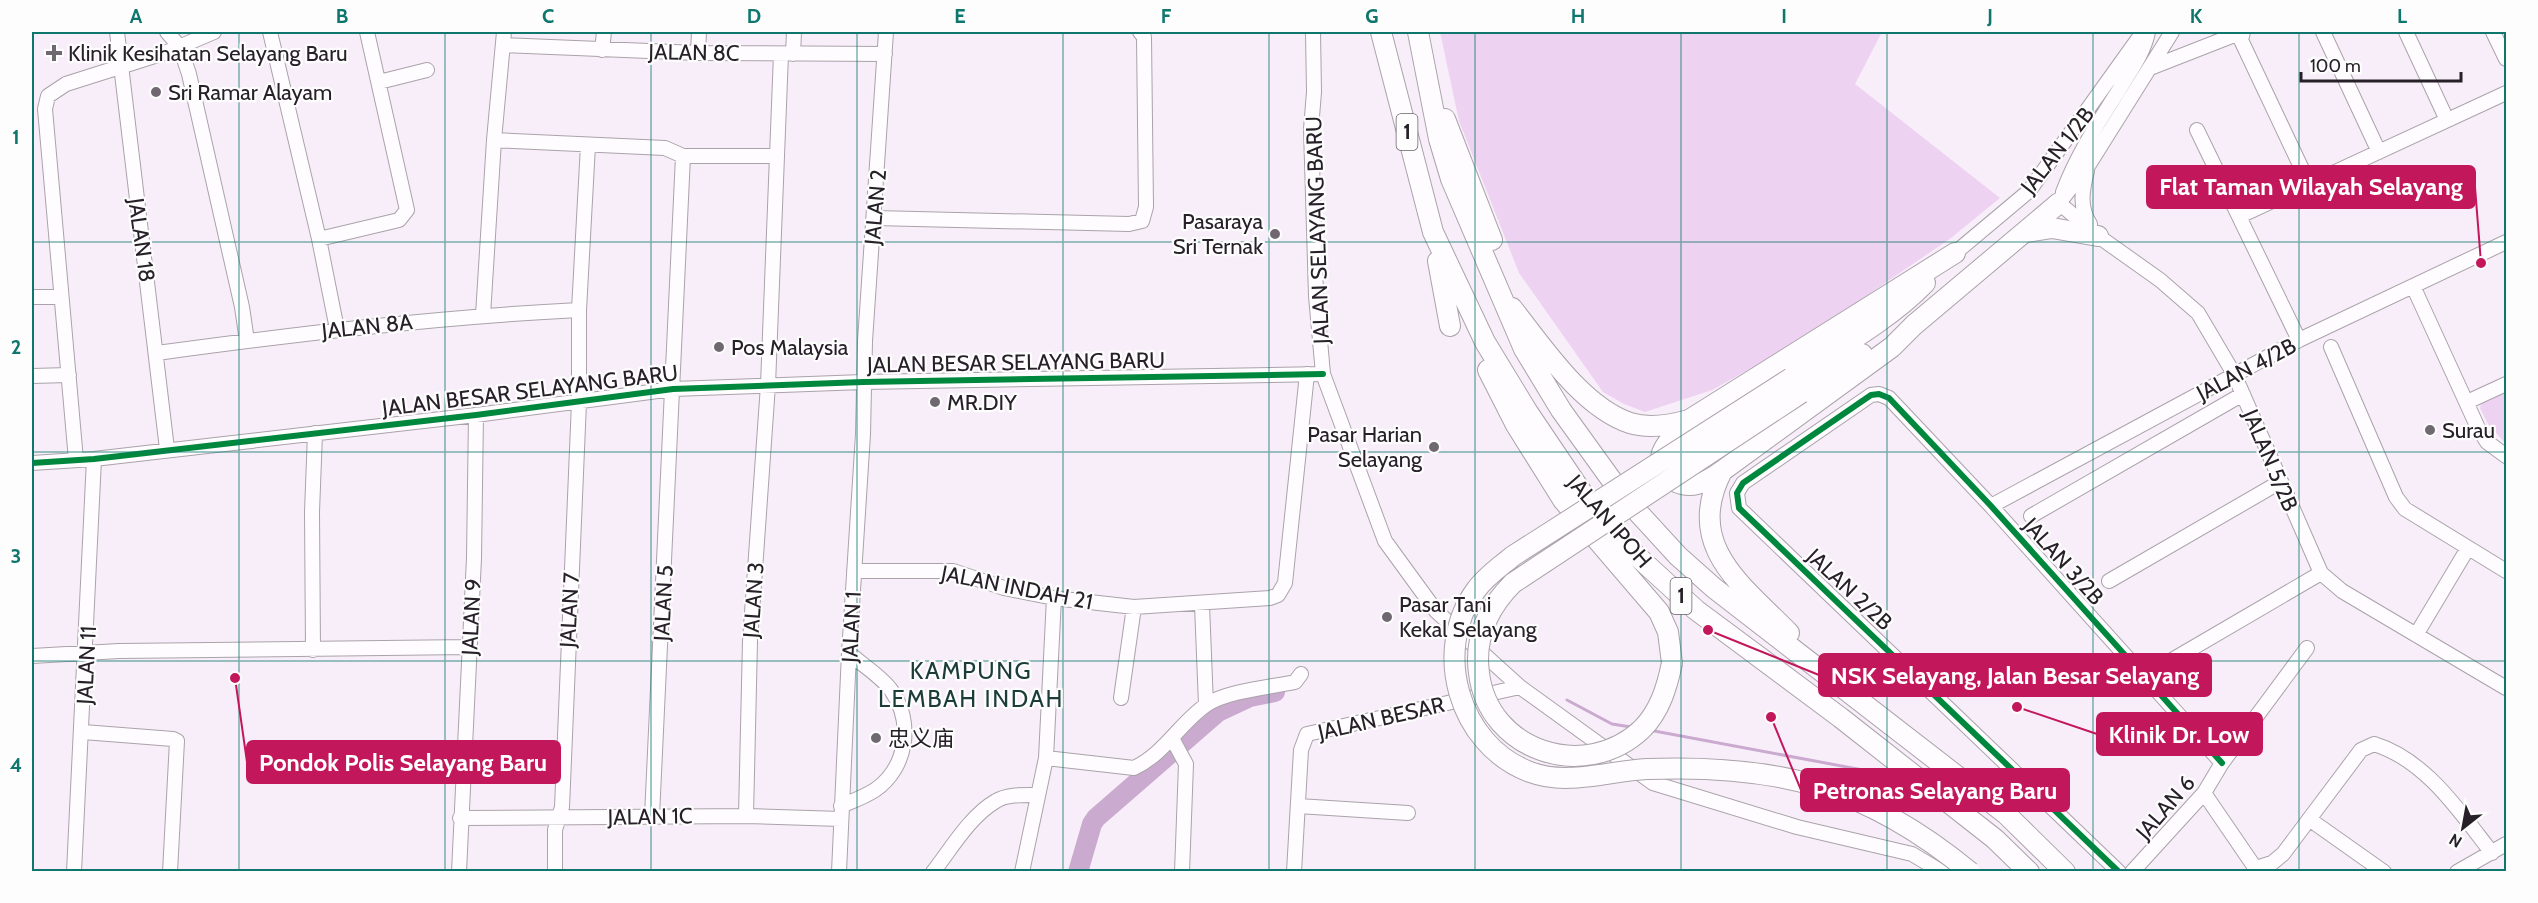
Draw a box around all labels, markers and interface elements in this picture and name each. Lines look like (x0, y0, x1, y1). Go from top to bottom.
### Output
text: A (130, 4, 143, 28)
text: B (336, 4, 348, 28)
text: C (542, 4, 554, 28)
text: D (747, 4, 761, 28)
text: E (954, 4, 966, 28)
text: F (1161, 4, 1172, 28)
text: G (1365, 4, 1379, 28)
text: H (1571, 4, 1585, 28)
text: I (1781, 4, 1787, 28)
text: J (1986, 4, 1993, 28)
text: K (2190, 4, 2203, 28)
text: L (2397, 4, 2407, 28)
street label: JALAN 8C (647, 38, 740, 67)
place label: Klinik Kesihatan Selayang Baru (68, 40, 348, 67)
marker: Klinik Kesihatan Selayang Baru (45, 44, 63, 62)
scale bar (2301, 45, 2462, 83)
text: 100 m (2310, 55, 2361, 77)
place label: Sri Ramar Alayam (168, 79, 332, 106)
marker: Sri Ramar Alayam (149, 85, 163, 99)
street label: JALAN 1/2B (2014, 101, 2100, 200)
road number: 1 (1396, 114, 1418, 150)
street label: JALAN SELAYANG BARU (1300, 116, 1335, 345)
text: 1 (12, 125, 20, 149)
callout: Flat Taman Wilayah Selayang (2147, 166, 2475, 208)
street label: JALAN 2 (859, 168, 892, 247)
text: Flat Taman Wilayah Selayang (2159, 172, 2463, 201)
street label: JALAN 18 (122, 195, 161, 284)
place label: Pasaraya Sri Ternak (1173, 208, 1263, 260)
marker: Pasaraya Sri Ternak (1268, 227, 1282, 241)
street label: JALAN 8A (319, 308, 414, 345)
street label: JALAN 4/2B (2191, 332, 2301, 407)
place label: Pos Malaysia (731, 334, 849, 361)
text: 2 (11, 335, 21, 359)
marker: Pos Malaysia (712, 340, 726, 354)
street label: JALAN BESAR SELAYANG BARU (866, 346, 1165, 379)
street label: JALAN BESAR SELAYANG BARU (380, 359, 680, 422)
place label: MR.DIY (947, 389, 1017, 416)
marker: MR.DIY (928, 395, 942, 409)
street label: JALAN 5/2B (2237, 404, 2304, 515)
place label: Surau (2442, 417, 2495, 444)
place label: Pasar Harian Selayang (1307, 421, 1423, 473)
marker: Surau (2423, 423, 2437, 437)
marker: Pasar Harian Selayang (1427, 440, 1441, 454)
street label: JALAN IPOH (1561, 468, 1657, 574)
street label: JALAN 3/2B (2017, 511, 2110, 610)
street label: JALAN 2/2B (1800, 542, 1898, 636)
text: 3 (11, 544, 21, 568)
street label: JALAN INDAH 21 (938, 559, 1095, 615)
street label: JALAN 3 (737, 561, 770, 640)
street label: JALAN 5 (648, 564, 679, 643)
street label: JALAN 7 (554, 572, 585, 649)
street label: JALAN 9 (456, 578, 487, 657)
road number: 1 (1670, 578, 1692, 614)
street label: JALAN 1 (836, 591, 867, 664)
place label: Pasar Tani Kekal Selayang (1399, 591, 1538, 643)
marker: Pasar Tani Kekal Selayang (1380, 610, 1394, 624)
street label: JALAN 11 (71, 625, 102, 706)
callout: NSK Selayang, Jalan Besar Selayang (1819, 654, 2211, 696)
district label: KAMPUNG LEMBAH INDAH (878, 656, 1064, 713)
text: NSK Selayang, Jalan Besar Selayang (1831, 661, 2199, 690)
street label: JALAN BESAR (1314, 691, 1447, 746)
callout: Klinik Dr. Low (2097, 713, 2262, 755)
text: Klinik Dr. Low (2108, 720, 2250, 749)
place label: 忠义庙 (888, 725, 954, 752)
marker: 忠义庙 (869, 731, 883, 745)
callout: Pondok Polis Selayang Baru (247, 741, 560, 783)
text: Pondok Polis Selayang Baru (259, 748, 547, 777)
text: 4 (10, 753, 22, 777)
callout: Petronas Selayang Baru (1801, 769, 2069, 811)
street label: JALAN 6 (2129, 770, 2201, 846)
text: Petronas Selayang Baru (1813, 776, 2057, 805)
north arrow (2433, 798, 2493, 858)
street label: JALAN 1C (606, 802, 693, 831)
text: N (2446, 829, 2465, 851)

